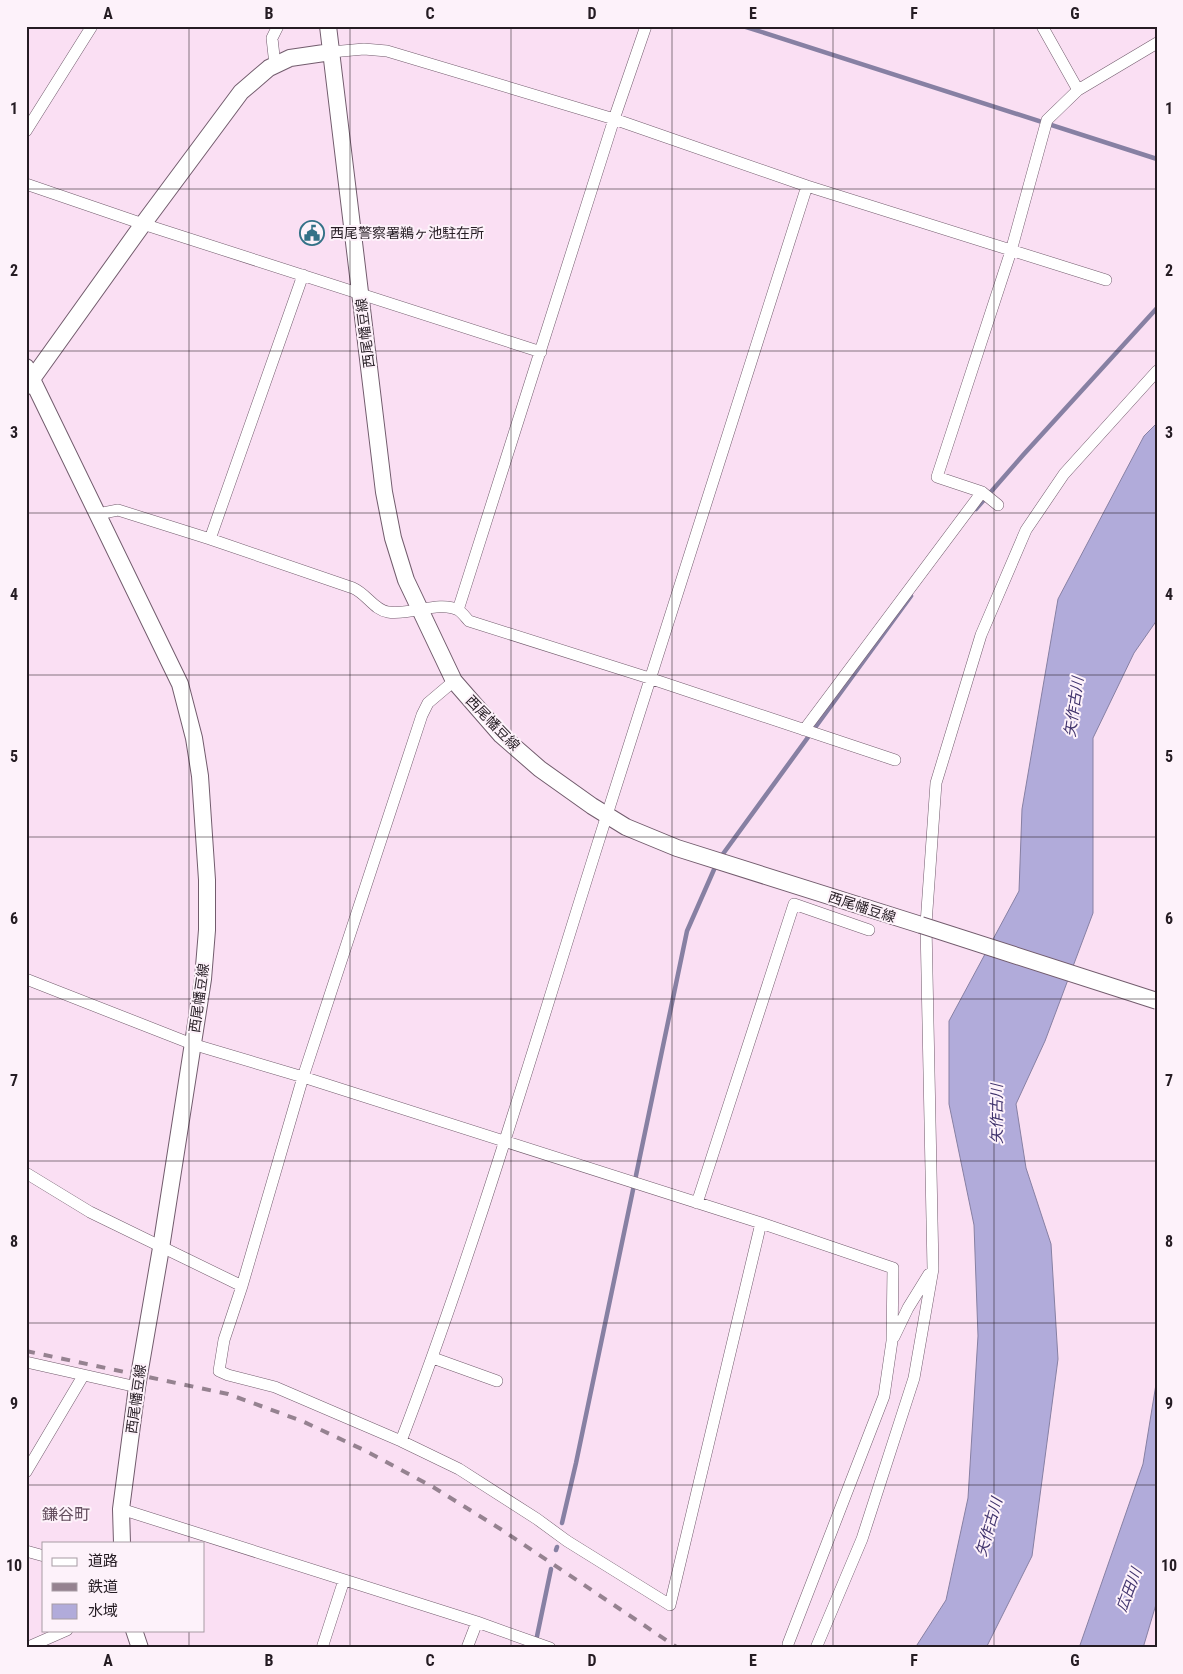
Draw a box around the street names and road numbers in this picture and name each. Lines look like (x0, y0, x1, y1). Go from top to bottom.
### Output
street label: 西尾幡豆線 (353, 297, 377, 369)
street label: 西尾幡豆線 (463, 692, 523, 754)
street label: 西尾幡豆線 (826, 889, 898, 925)
street label: 西尾幡豆線 (186, 962, 212, 1034)
street label: 西尾幡豆線 (123, 1363, 149, 1435)

